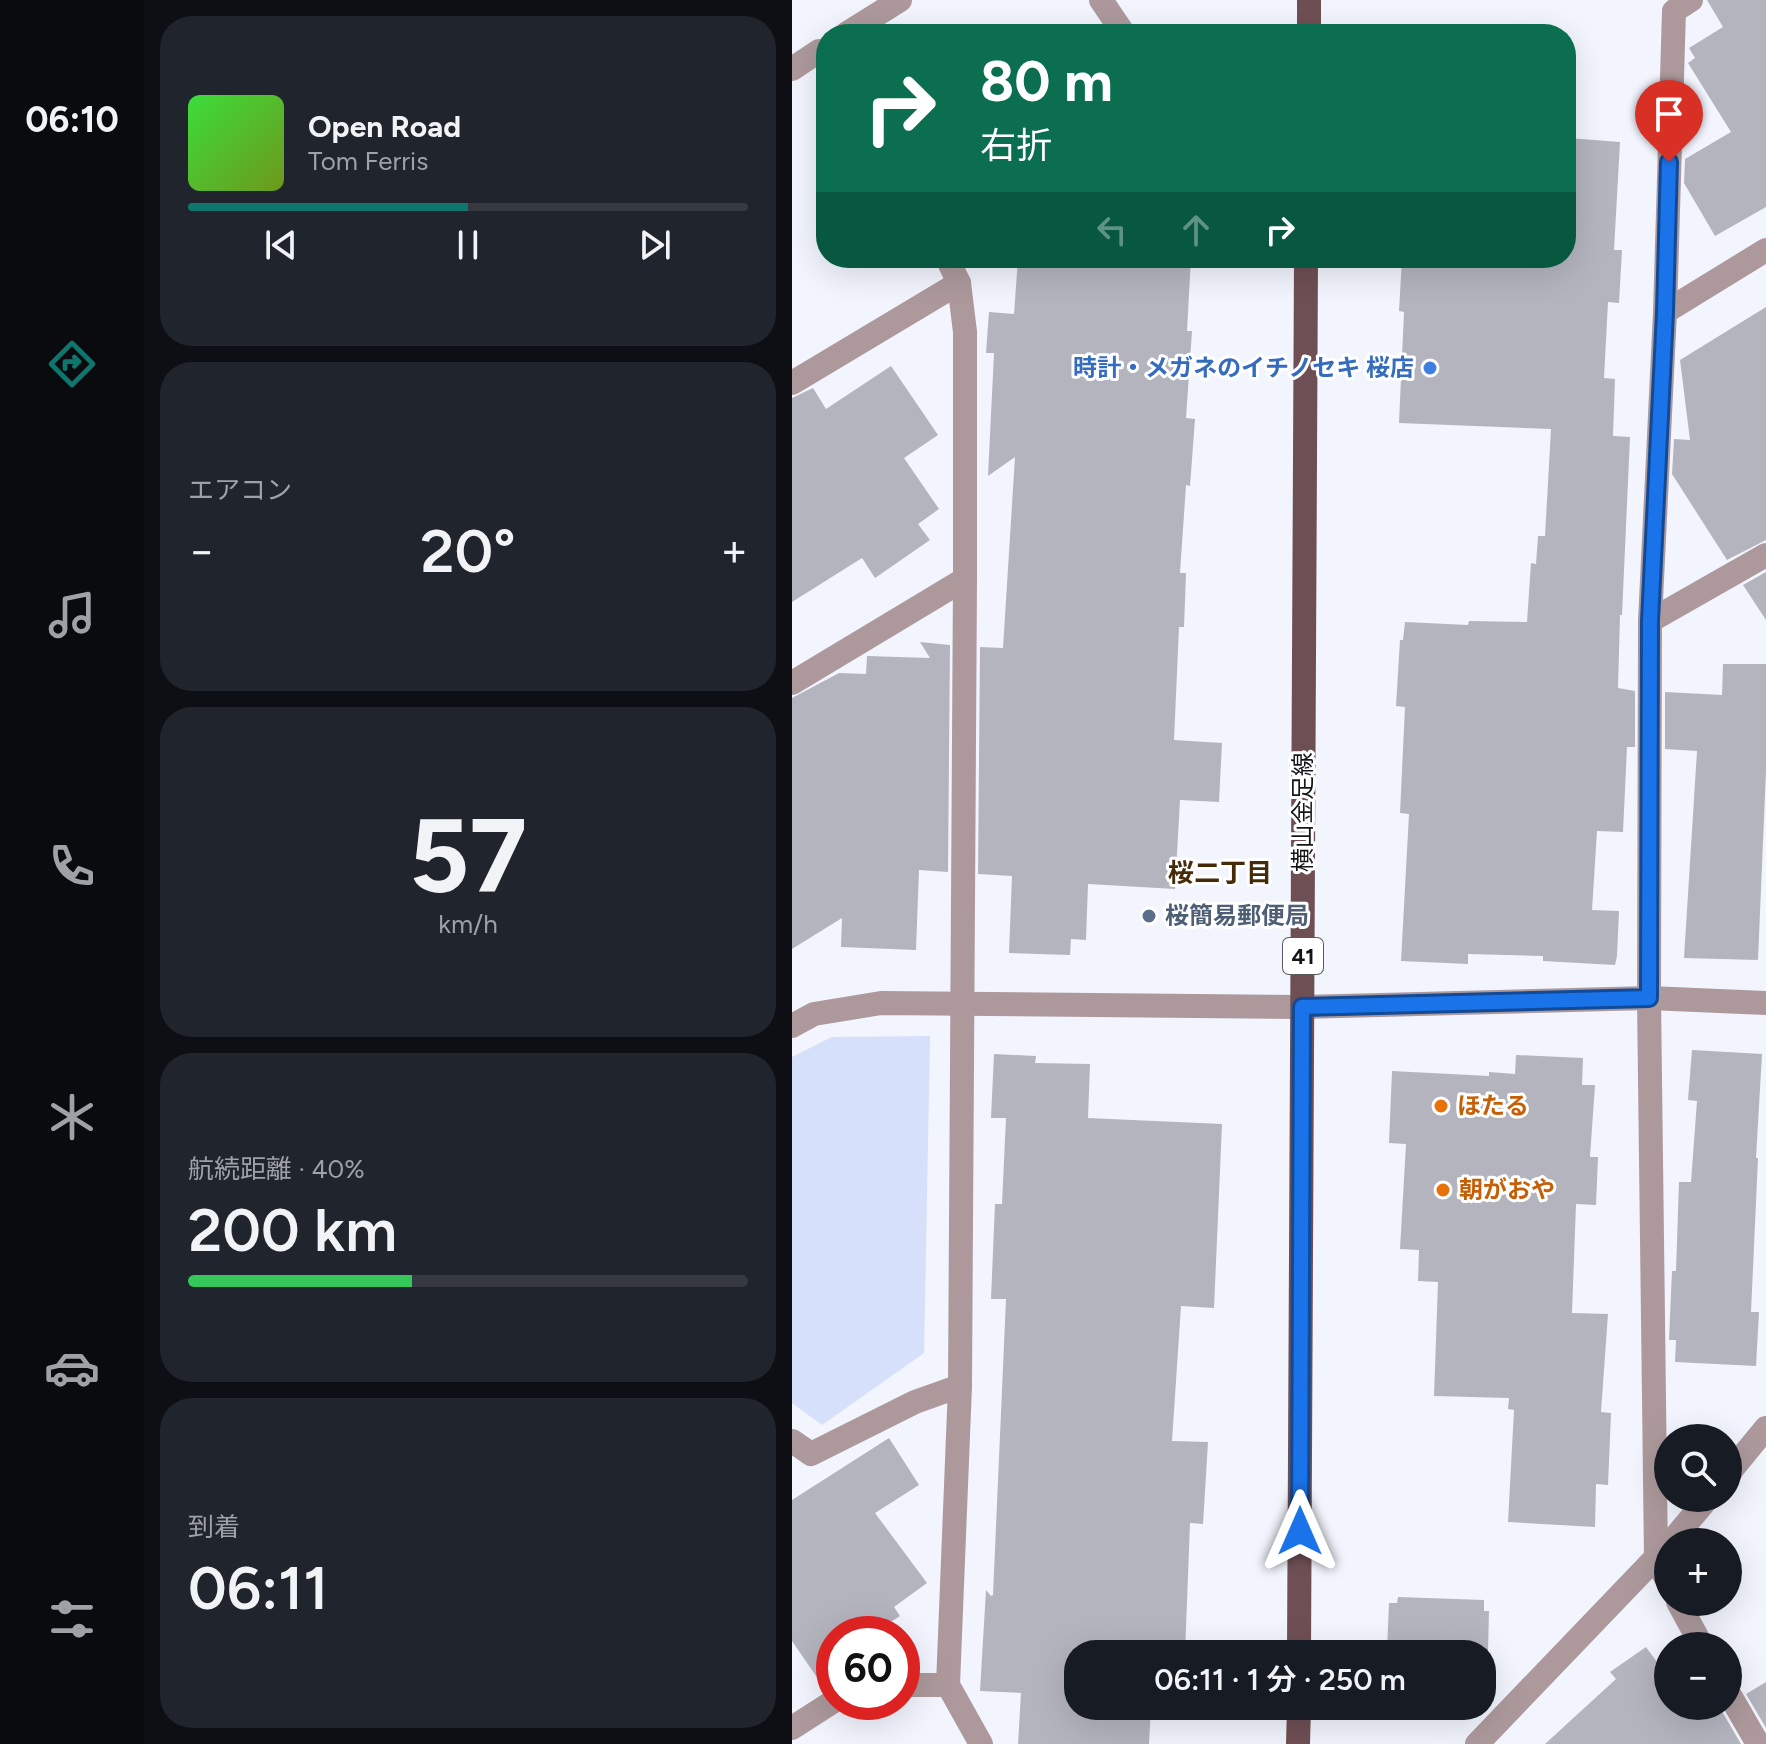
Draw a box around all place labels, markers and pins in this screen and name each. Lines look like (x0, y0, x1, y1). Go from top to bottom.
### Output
pin (1635, 80, 1703, 162)
place label: 時計・メガネのイチノセキ 桜店 (1073, 353, 1414, 382)
marker: 時計・メガネのイチノセキ 桜店 (1421, 359, 1439, 377)
place label: 桜簡易郵便局 (1165, 901, 1309, 930)
marker: 桜簡易郵便局 (1140, 907, 1158, 925)
place label: ほたる (1457, 1091, 1529, 1120)
marker: ほたる (1432, 1097, 1450, 1115)
place label: 朝がおや (1459, 1175, 1555, 1204)
marker: 朝がおや (1434, 1181, 1452, 1199)

